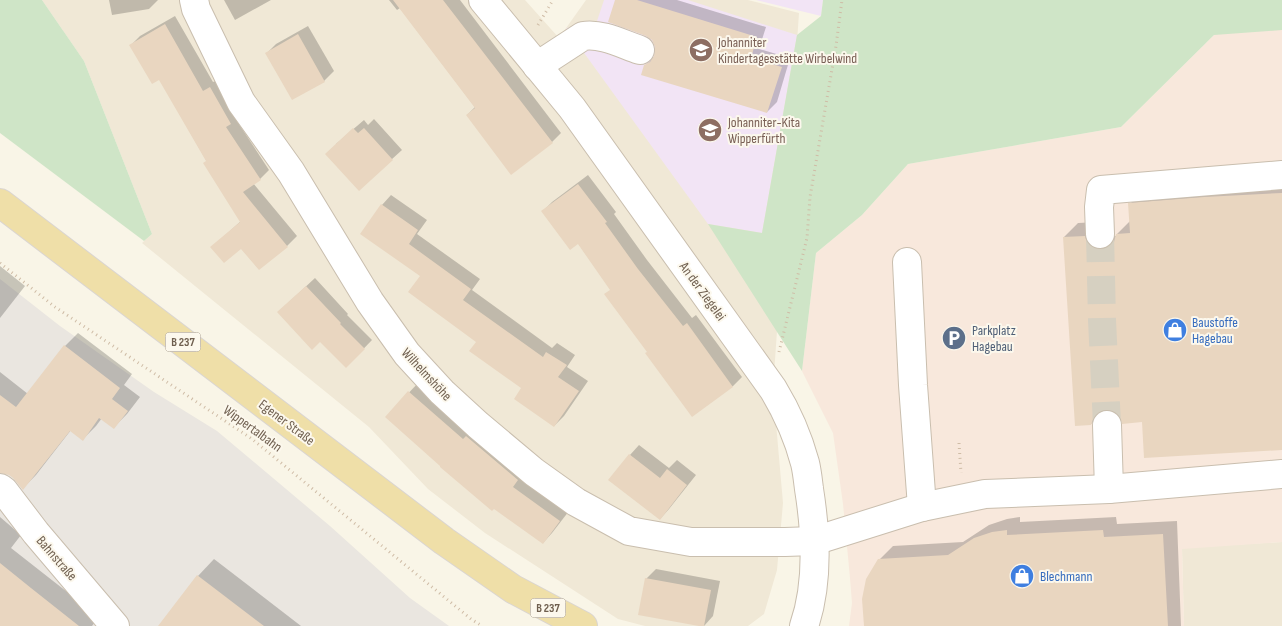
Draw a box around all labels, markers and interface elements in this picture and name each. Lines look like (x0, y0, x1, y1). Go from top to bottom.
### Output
place label: Johanniter Kindertagesstätte Wirbelwind (717, 34, 857, 67)
school or university icon: Johanniter Kindertagesstätte Wirbelwind (688, 37, 714, 63)
place label: Johanniter-Kita Wipperfürth (727, 114, 800, 147)
school or university icon: Johanniter-Kita Wipperfürth (697, 117, 723, 143)
street label: An der Ziegelei (675, 258, 730, 324)
place label: Baustoffe Hagebau (1192, 314, 1238, 347)
shop icon: Baustoffe Hagebau (1162, 317, 1188, 343)
place label: Parkplatz Hagebau (972, 322, 1016, 355)
parking icon: Parkplatz Hagebau (941, 325, 967, 351)
road number: B 237 (166, 332, 200, 352)
street label: Wilhelmshöhe (398, 344, 455, 404)
street label: Egener Straße (255, 396, 318, 449)
street label: Wippertalbahn (220, 401, 285, 455)
street label: Bahnstraße (33, 533, 81, 584)
shop icon: Blechmann (1009, 563, 1035, 589)
place label: Blechmann (1040, 568, 1092, 585)
road number: B 237 (530, 598, 566, 618)

